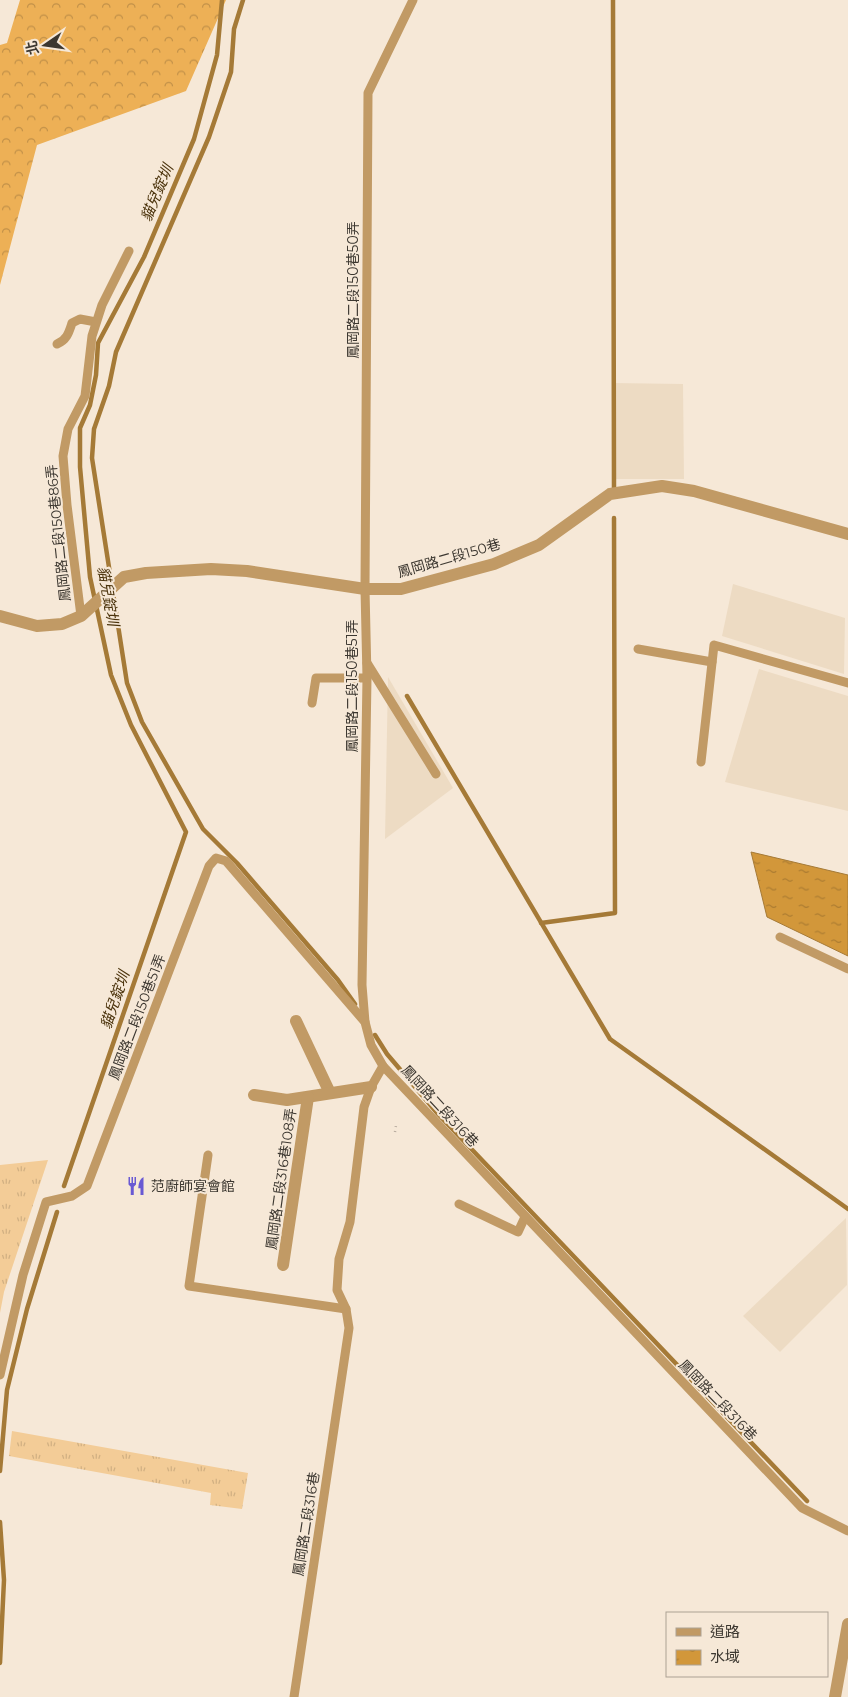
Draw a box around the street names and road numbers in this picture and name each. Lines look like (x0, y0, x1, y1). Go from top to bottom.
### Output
street label: 鳳岡路二段150巷50弄 (344, 221, 362, 359)
street label: 鳳岡路二段150巷86弄 (42, 464, 74, 602)
street label: 鳳岡路二段150巷 (395, 535, 503, 581)
street label: 鳳岡路二段150巷51弄 (343, 619, 361, 753)
street label: 鳳岡路二段150巷51弄 (105, 952, 169, 1082)
street label: 鳳岡路二段316巷 (397, 1061, 483, 1151)
street label: 鳳岡路二段316巷108弄 (262, 1107, 300, 1251)
street label: 鳳岡路二段316巷 (675, 1356, 761, 1444)
street label: 鳳岡路二段316巷 (289, 1470, 323, 1578)

